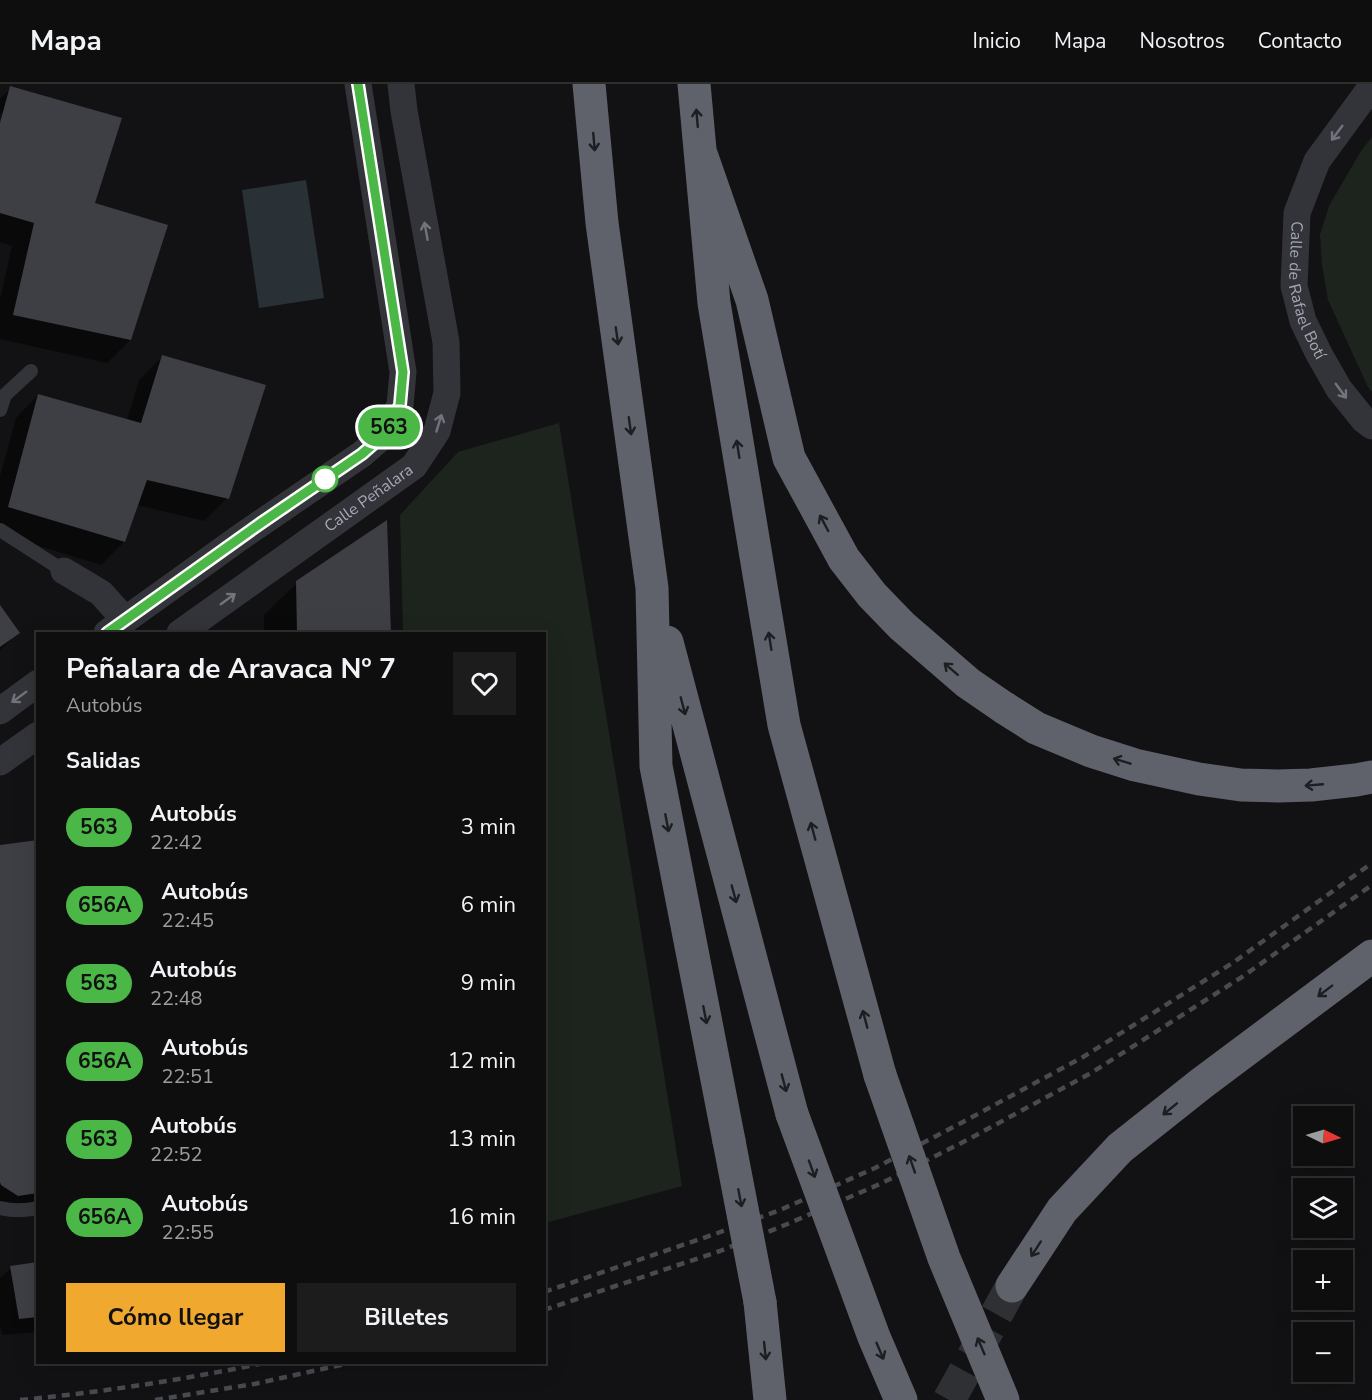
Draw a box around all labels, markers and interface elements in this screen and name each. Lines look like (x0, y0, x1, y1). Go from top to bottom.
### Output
text: Mapa (30, 22, 102, 60)
text: Inicio (973, 27, 1021, 55)
text: Mapa (1054, 27, 1106, 55)
text: Nosotros (1139, 27, 1225, 55)
text: Contacto (1258, 27, 1342, 55)
one-way arrow (691, 108, 702, 128)
one-way arrow (1331, 125, 1344, 141)
one-way arrow (589, 132, 600, 152)
street label: Calle de Rafael Botí (1283, 221, 1331, 365)
one-way arrow (420, 222, 431, 241)
one-way arrow (612, 325, 623, 345)
one-way arrow (1335, 382, 1347, 398)
line badge: 563 (354, 408, 424, 446)
text: 563 (370, 413, 408, 441)
one-way arrow (434, 414, 445, 433)
one-way arrow (624, 416, 635, 435)
one-way arrow (733, 439, 744, 459)
street label: Calle Peñalara (320, 459, 418, 537)
unlabelled marker (312, 466, 338, 492)
one-way arrow (818, 515, 829, 533)
one-way arrow (219, 593, 236, 605)
one-way arrow (764, 632, 775, 651)
text: Peñalara de Aravaca Nº 7 (66, 650, 396, 688)
button: heart (453, 652, 516, 715)
one-way arrow (944, 662, 959, 676)
one-way arrow (11, 691, 27, 703)
text: Autobús (66, 692, 142, 719)
one-way arrow (678, 696, 690, 715)
text: Salidas (66, 746, 141, 776)
one-way arrow (1113, 754, 1132, 765)
one-way arrow (1305, 779, 1325, 790)
text: Autobús (150, 799, 237, 829)
text: 3 min (461, 812, 516, 842)
text: 563 (80, 813, 118, 841)
one-way arrow (662, 813, 673, 833)
one-way arrow (807, 822, 818, 841)
text: 22:42 (150, 829, 203, 856)
text: Autobús (161, 877, 248, 907)
one-way arrow (728, 884, 740, 903)
text: 6 min (461, 890, 516, 920)
text: 656A (78, 891, 131, 919)
text: 22:45 (161, 907, 214, 934)
text: Autobús (150, 955, 237, 985)
text: 9 min (461, 968, 516, 998)
text: 563 (80, 969, 118, 997)
one-way arrow (1317, 984, 1333, 997)
text: 22:48 (150, 985, 203, 1012)
one-way arrow (700, 1005, 711, 1024)
one-way arrow (859, 1010, 870, 1029)
text: Autobús (161, 1033, 248, 1063)
text: 12 min (448, 1046, 516, 1076)
text: 656A (78, 1047, 131, 1075)
text: 22:51 (161, 1063, 214, 1090)
one-way arrow (779, 1073, 790, 1092)
one-way arrow (1162, 1102, 1178, 1115)
north arrow (1293, 1106, 1353, 1166)
map controls (1293, 1106, 1353, 1382)
text: Autobús (150, 1111, 237, 1141)
text: 13 min (448, 1124, 516, 1154)
text: 563 (80, 1125, 118, 1153)
text: 22:52 (150, 1141, 203, 1168)
one-way arrow (905, 1155, 916, 1174)
one-way arrow (808, 1159, 819, 1177)
button: layers (1293, 1178, 1353, 1238)
one-way arrow (735, 1188, 746, 1207)
text: Autobús (161, 1189, 248, 1219)
text: 16 min (448, 1202, 516, 1232)
text: 656A (78, 1203, 131, 1231)
text: 22:55 (161, 1219, 214, 1246)
one-way arrow (1030, 1240, 1042, 1257)
button: + (1293, 1250, 1353, 1310)
button: Cómo llegar (66, 1283, 285, 1352)
button: Billetes (297, 1283, 516, 1352)
button: − (1293, 1322, 1353, 1382)
one-way arrow (975, 1337, 986, 1356)
one-way arrow (760, 1341, 771, 1361)
one-way arrow (875, 1342, 886, 1360)

